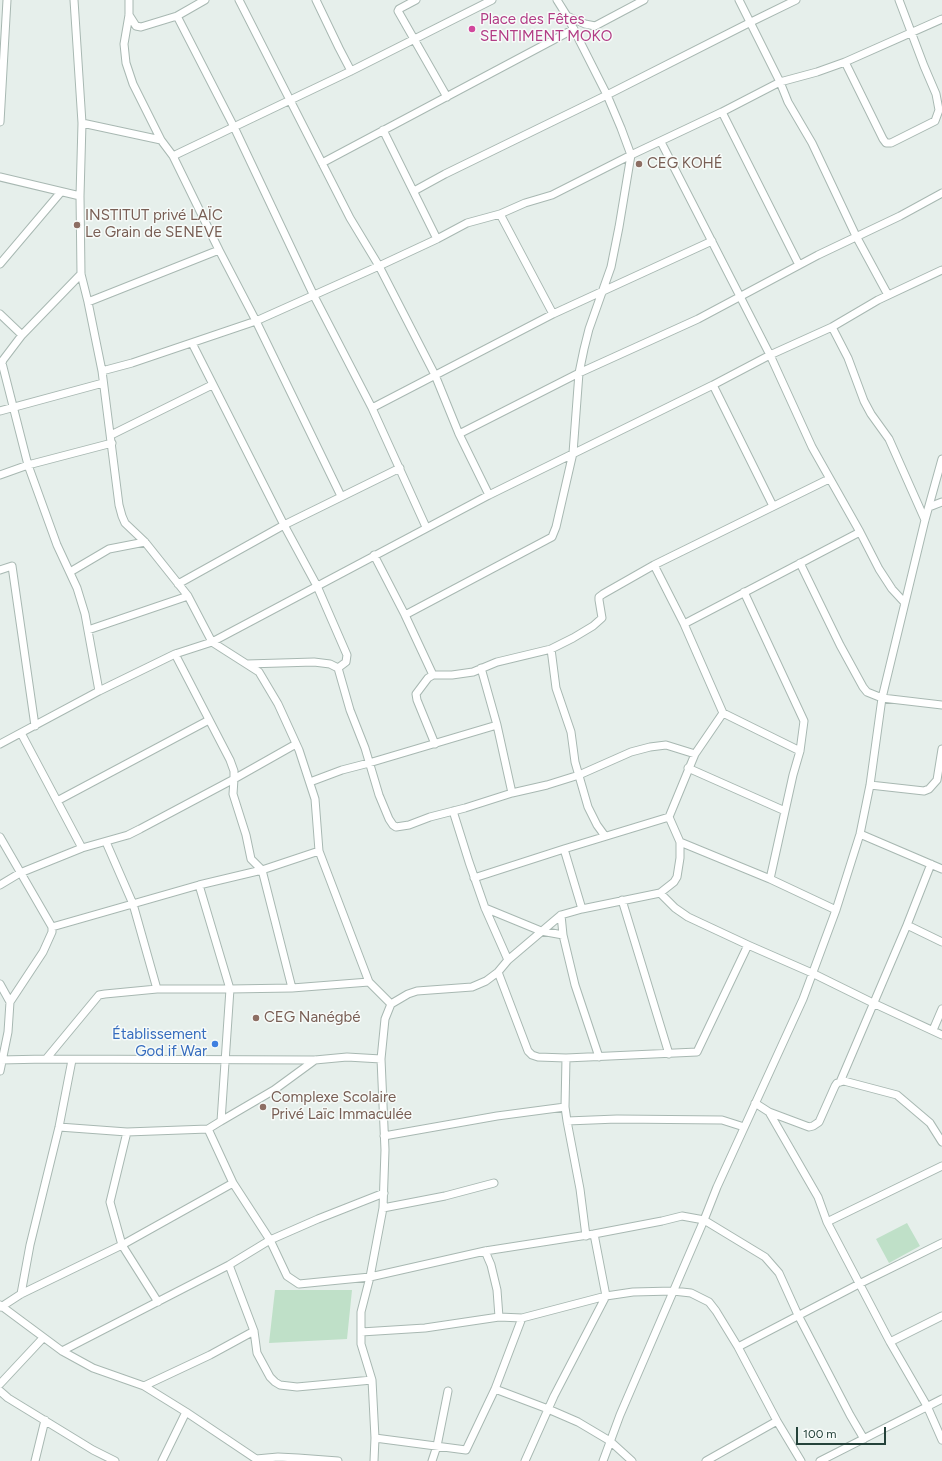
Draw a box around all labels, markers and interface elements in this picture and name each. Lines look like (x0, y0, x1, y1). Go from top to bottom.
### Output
place label: Place des Fêtes SENTIMENT MOKO (480, 11, 612, 46)
marker: Place des Fêtes SENTIMENT MOKO (467, 24, 477, 34)
place label: CEG KOHÉ (647, 155, 723, 173)
marker: CEG KOHÉ (634, 159, 644, 169)
place label: INSTITUT privé LAÏC Le Grain de SENEVE (85, 207, 223, 242)
marker: INSTITUT privé LAÏC Le Grain de SENEVE (72, 220, 82, 230)
place label: CEG Nanégbé (264, 1009, 360, 1027)
marker: CEG Nanégbé (251, 1013, 261, 1023)
place label: Établissement God if War (112, 1026, 207, 1061)
marker: Établissement God if War (210, 1039, 220, 1049)
place label: Complexe Scolaire Privé Laïc Immaculée (271, 1089, 412, 1124)
marker: Complexe Scolaire Privé Laïc Immaculée (258, 1102, 268, 1112)
scale bar (798, 1419, 888, 1445)
text: 100 m (803, 1427, 837, 1441)

